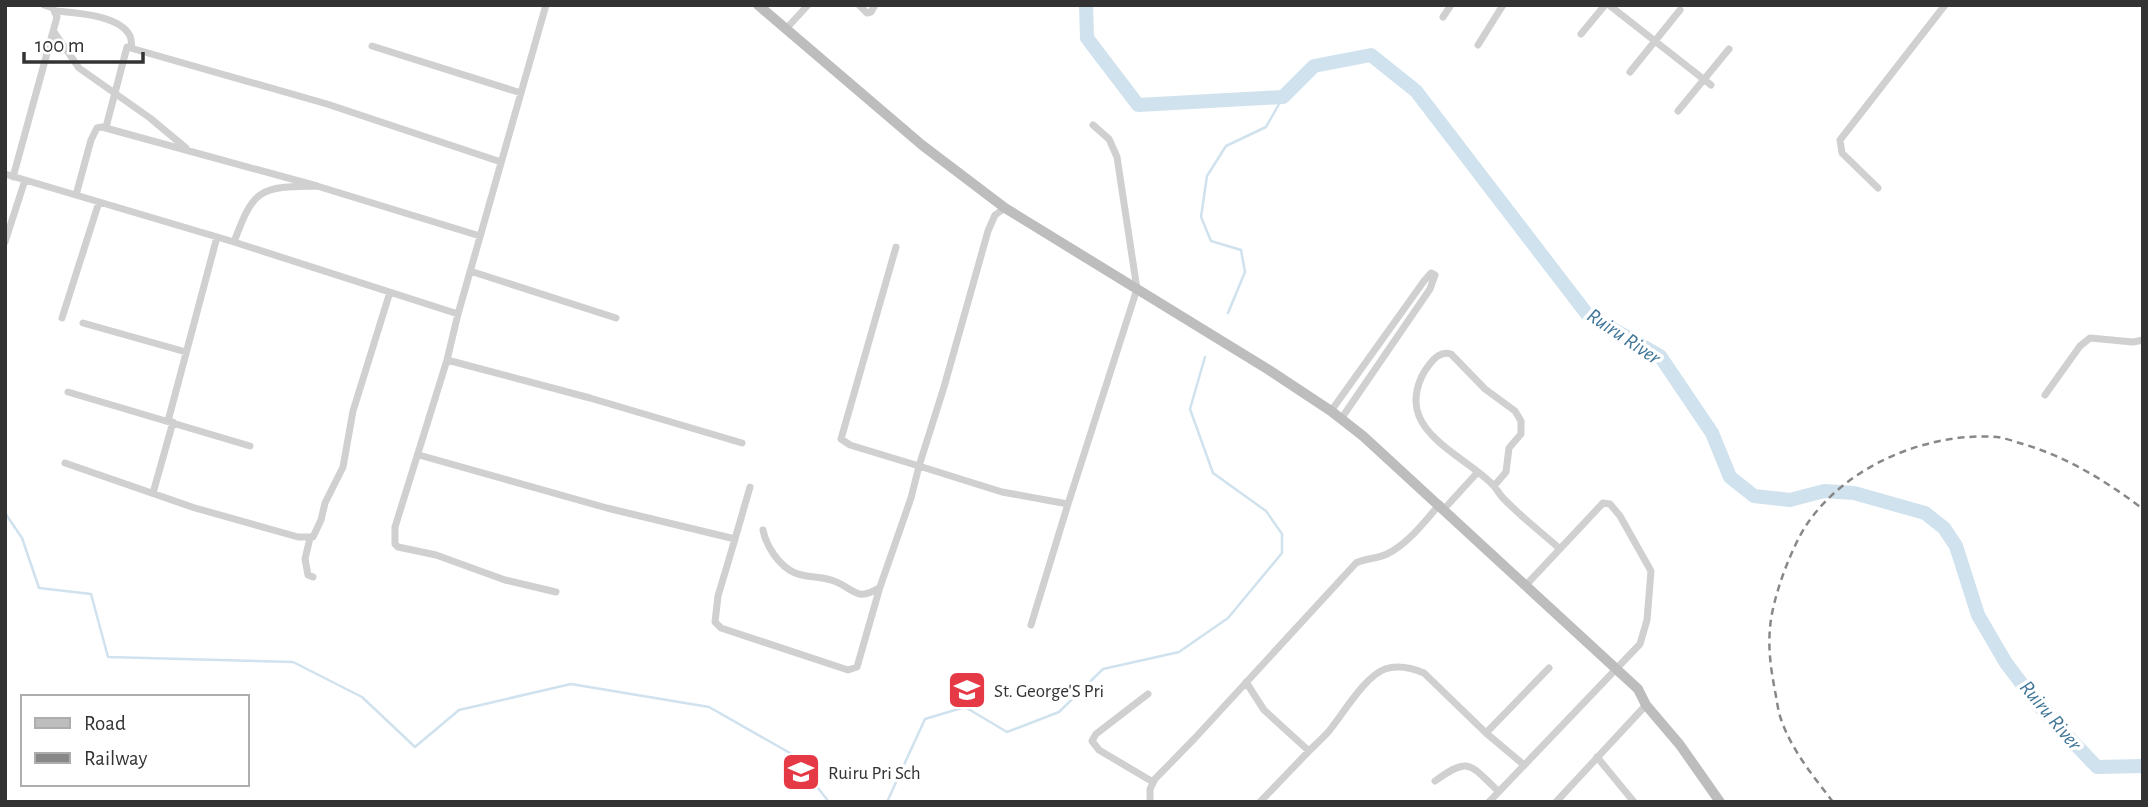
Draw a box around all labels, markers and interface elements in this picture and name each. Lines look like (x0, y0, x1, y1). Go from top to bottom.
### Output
scale bar (24, 21, 144, 65)
text: 100 m (35, 35, 85, 56)
water label: Ruiru River (1583, 304, 1665, 369)
school or university icon: St. George'S Pri (946, 669, 988, 711)
water label: Ruiru River (2016, 677, 2086, 755)
place label: St. George'S Pri (994, 682, 1104, 701)
legend (21, 695, 248, 786)
text: Road (84, 713, 126, 734)
text: Railway (84, 748, 147, 769)
school or university icon: Ruiru Pri Sch (780, 751, 822, 793)
place label: Ruiru Pri Sch (828, 764, 921, 783)

